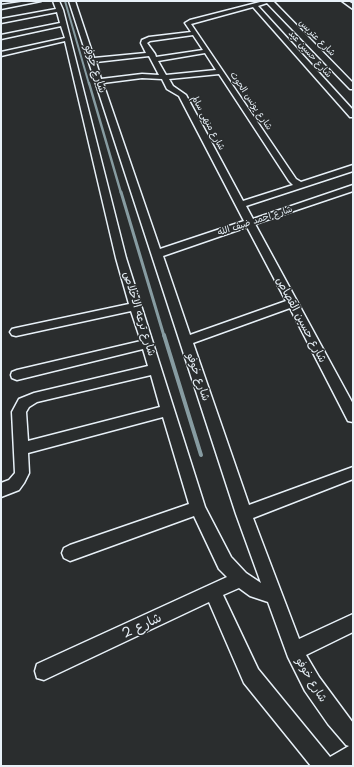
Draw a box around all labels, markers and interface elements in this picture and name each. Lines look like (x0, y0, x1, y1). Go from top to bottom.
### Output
street label: شارع عتريس (296, 17, 338, 59)
street label: شارع حسين عيد (286, 28, 334, 80)
street label: شارع خوفو (81, 43, 109, 95)
street label: شارع يونس الحوت (228, 70, 274, 132)
street label: شارع منهى سالم (189, 94, 227, 152)
street label: شارع احمد ضيف الله (216, 204, 294, 238)
street label: شارع ترعه الاخلاص (120, 270, 158, 358)
street label: شارع حسين القصاص (273, 275, 329, 365)
street label: شارع خوفو (184, 351, 212, 403)
street label: شارع 2 (120, 610, 164, 642)
street label: شارع خوفو (293, 655, 329, 705)

